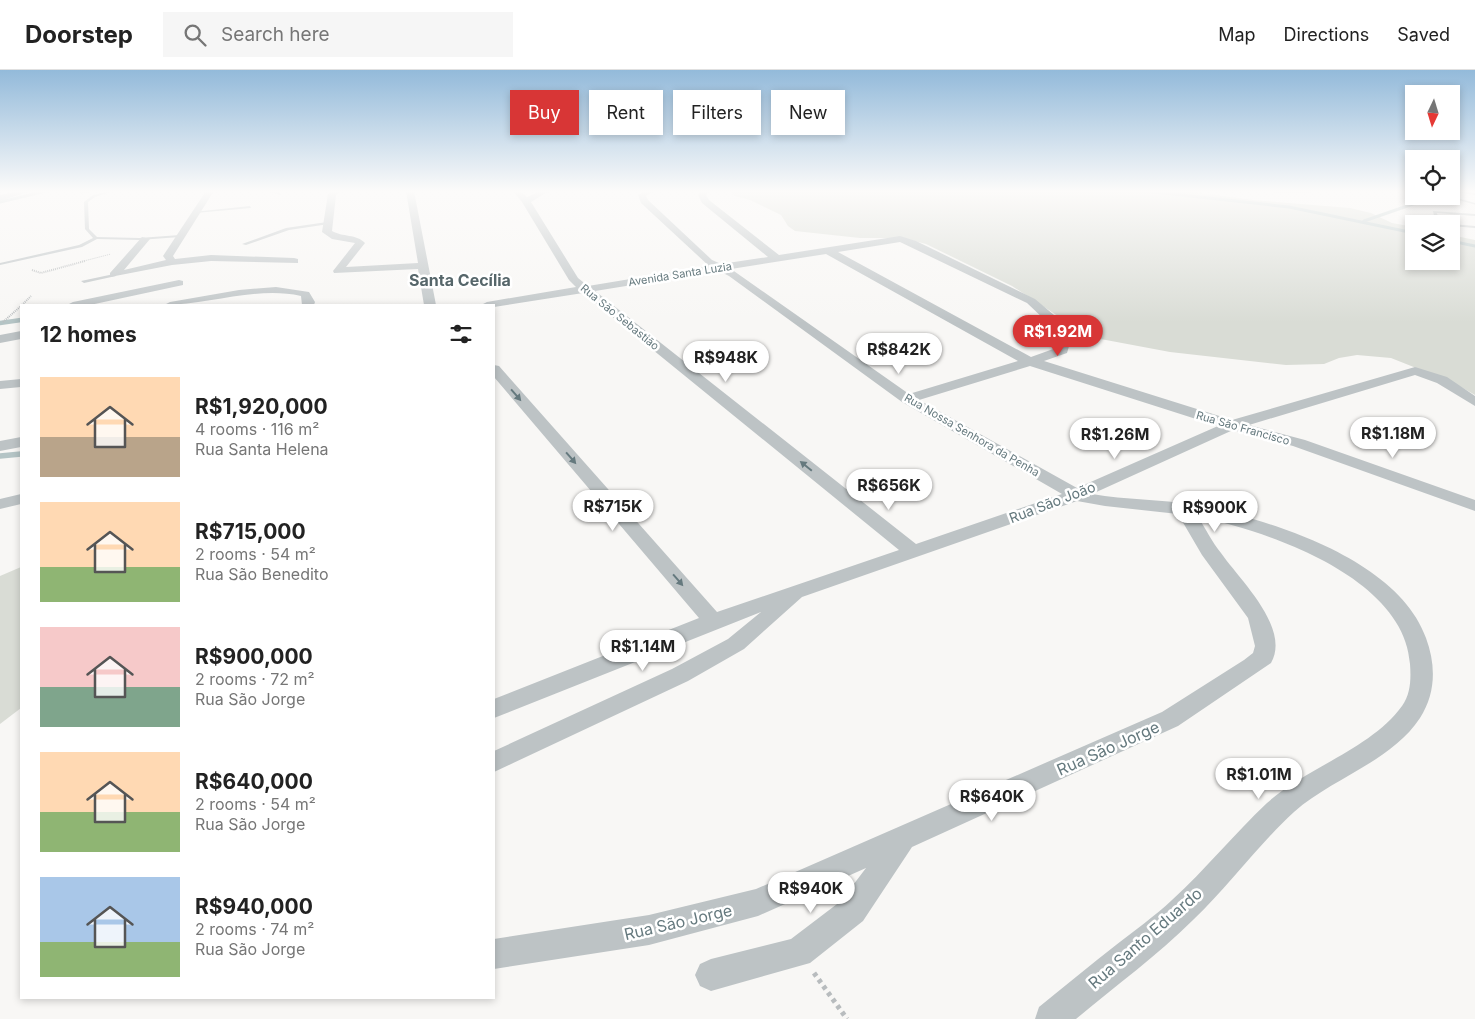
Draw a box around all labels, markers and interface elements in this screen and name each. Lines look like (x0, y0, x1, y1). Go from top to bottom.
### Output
search box (163, 12, 513, 57)
text: Doorstep (25, 20, 133, 49)
icon: search (181, 21, 209, 49)
text: Search here (221, 23, 330, 46)
text: Map (1218, 24, 1256, 45)
text: Directions (1284, 24, 1369, 45)
text: Saved (1397, 24, 1450, 45)
north arrow (1405, 85, 1460, 140)
map controls (1405, 85, 1460, 270)
chip: Buy (510, 90, 579, 135)
chip: Rent (589, 90, 663, 135)
chip: Filters (673, 90, 761, 135)
chip: New (771, 90, 845, 135)
button: locate (1405, 150, 1460, 205)
button: layers (1405, 215, 1460, 270)
street label: Avenida Santa Luzia (627, 259, 733, 289)
district label: Santa Cecília (409, 270, 511, 290)
street label: Rua São Sebastião (578, 281, 662, 353)
pin: R$1.92M (1012, 314, 1104, 357)
icon: filters (447, 320, 475, 348)
text: R$1.92M (1024, 321, 1092, 341)
text: 12 homes (40, 322, 137, 347)
pin: R$842K (858, 332, 940, 375)
text: R$842K (867, 339, 931, 359)
pin: R$948K (685, 340, 767, 383)
text: R$948K (694, 347, 758, 367)
one-way arrow (511, 388, 522, 401)
street label: Rua Nossa Senhora da Penha (902, 391, 1042, 479)
text: R$1,920,000 (195, 394, 328, 419)
icon: home (80, 397, 140, 457)
street label: Rua São Francisco (1195, 408, 1292, 448)
pin: R$1.18M (1347, 416, 1439, 459)
pin: R$1.26M (1069, 418, 1161, 460)
text: 4 rooms · 116 m² (195, 419, 319, 439)
text: R$1.18M (1361, 423, 1425, 443)
text: R$1.26M (1081, 424, 1149, 444)
text: Rua Santa Helena (195, 439, 329, 459)
one-way arrow (565, 451, 577, 463)
one-way arrow (799, 460, 812, 471)
pin: R$656K (848, 468, 930, 511)
text: R$656K (857, 475, 921, 495)
street label: Rua São João (1006, 478, 1098, 526)
pin: R$715K (572, 490, 654, 532)
pin: R$900K (1174, 490, 1256, 533)
text: R$715K (584, 496, 642, 516)
text: R$900K (1183, 497, 1247, 517)
text: R$715,000 (195, 519, 306, 544)
icon: home (80, 522, 140, 582)
text: 2 rooms · 54 m² (195, 544, 316, 564)
text: Rua São Benedito (195, 564, 329, 584)
one-way arrow (672, 574, 683, 587)
pin: R$1.14M (597, 630, 689, 672)
text: R$1.14M (611, 636, 675, 656)
text: R$900,000 (195, 644, 313, 669)
icon: home (80, 647, 140, 707)
text: 2 rooms · 72 m² (195, 669, 315, 689)
text: Rua São Jorge (195, 689, 305, 709)
street label: Rua São Jorge (1054, 716, 1162, 780)
pin: R$1.01M (1213, 758, 1305, 800)
text: R$1.01M (1226, 764, 1292, 784)
text: R$640,000 (195, 769, 313, 794)
icon: home (80, 772, 140, 832)
pin: R$640K (951, 780, 1033, 822)
text: R$640K (960, 786, 1024, 806)
text: 2 rooms · 54 m² (195, 794, 316, 814)
text: Rua São Jorge (195, 814, 305, 834)
pin: R$940K (770, 872, 852, 914)
text: R$940K (779, 878, 843, 898)
street label: Rua Santo Eduardo (1084, 883, 1206, 993)
text: R$940,000 (195, 894, 313, 919)
icon: home (80, 897, 140, 957)
street label: Rua São Jorge (622, 900, 734, 944)
text: 2 rooms · 74 m² (195, 919, 314, 939)
text: Rua São Jorge (195, 939, 305, 959)

